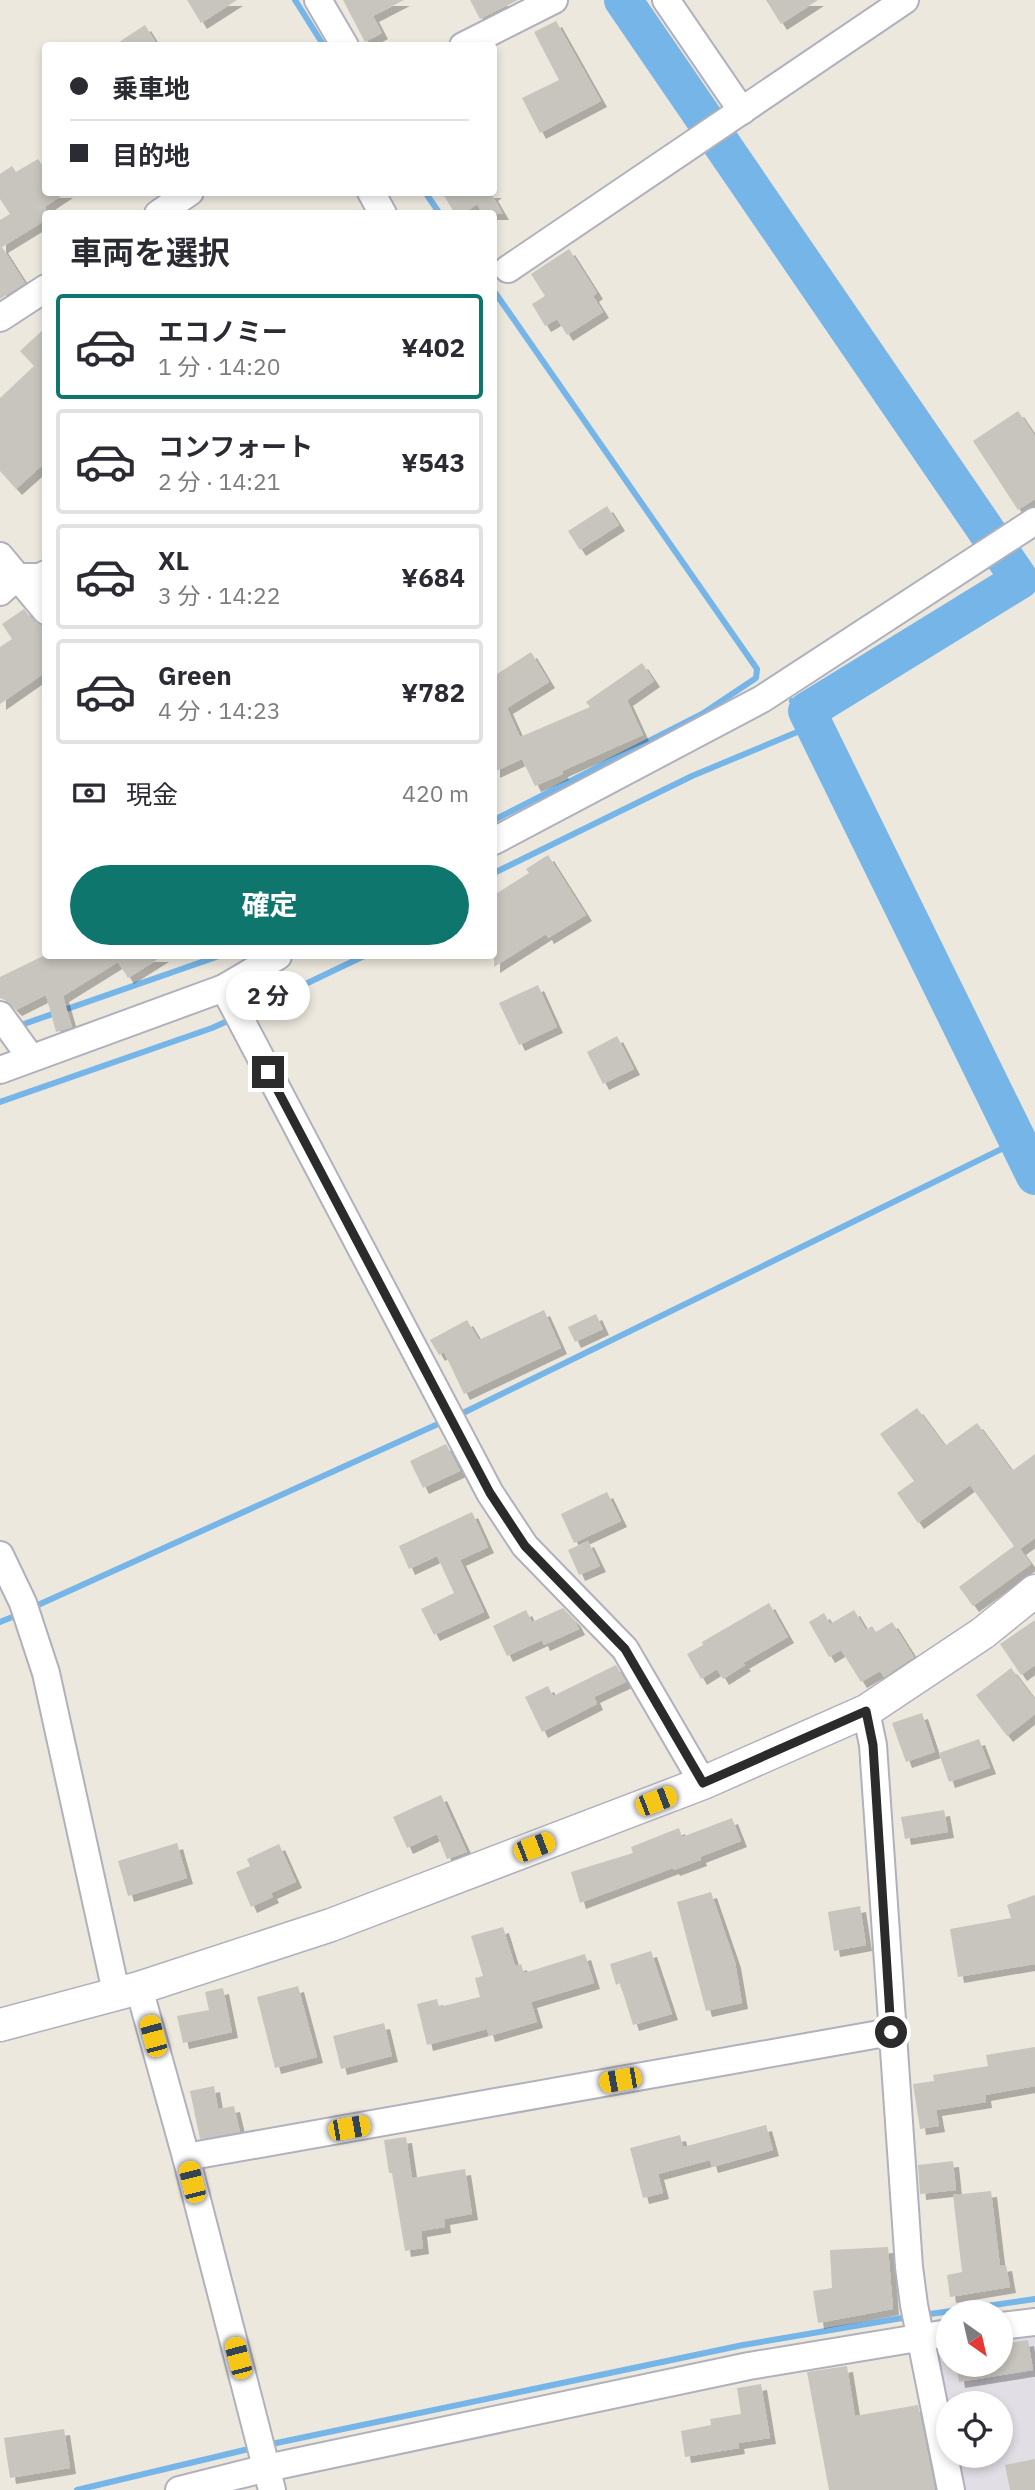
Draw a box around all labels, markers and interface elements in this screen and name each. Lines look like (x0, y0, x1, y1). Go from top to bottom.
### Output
text: 乗車地 (112, 71, 190, 105)
text: 目的地 (112, 138, 190, 172)
text: 車両を選択 (70, 231, 230, 273)
text: エコノミー (158, 314, 288, 348)
icon: car (74, 315, 137, 378)
text: ¥402 (401, 330, 465, 364)
text: 1 分 · 14:20 (158, 351, 281, 381)
text: コンフォート (158, 429, 313, 463)
icon: car (74, 430, 137, 493)
text: ¥543 (401, 445, 465, 479)
text: 2 分 · 14:21 (158, 466, 281, 496)
text: XL (158, 543, 189, 577)
icon: car (74, 545, 137, 608)
text: ¥684 (401, 560, 465, 594)
text: 3 分 · 14:22 (158, 580, 281, 610)
text: Green (158, 658, 232, 692)
icon: car (74, 660, 137, 723)
text: ¥782 (401, 675, 465, 709)
text: 4 分 · 14:23 (158, 695, 281, 725)
icon: cash (70, 774, 108, 812)
text: 現金 (126, 777, 178, 811)
text: 420 m (402, 778, 469, 808)
button: 確定 (70, 865, 469, 945)
callout: 2 分 (226, 970, 310, 1020)
text: 2 分 (247, 980, 289, 1010)
route end (252, 1056, 284, 1088)
car (633, 1784, 680, 1818)
car (511, 1830, 558, 1864)
car (138, 2013, 169, 2059)
route start (875, 2016, 907, 2048)
car (598, 2066, 643, 2094)
car (327, 2114, 372, 2142)
car (177, 2159, 208, 2205)
north arrow (936, 2300, 1013, 2376)
map controls (936, 2300, 1013, 2468)
car (223, 2335, 254, 2381)
button: locate (936, 2391, 1013, 2468)

